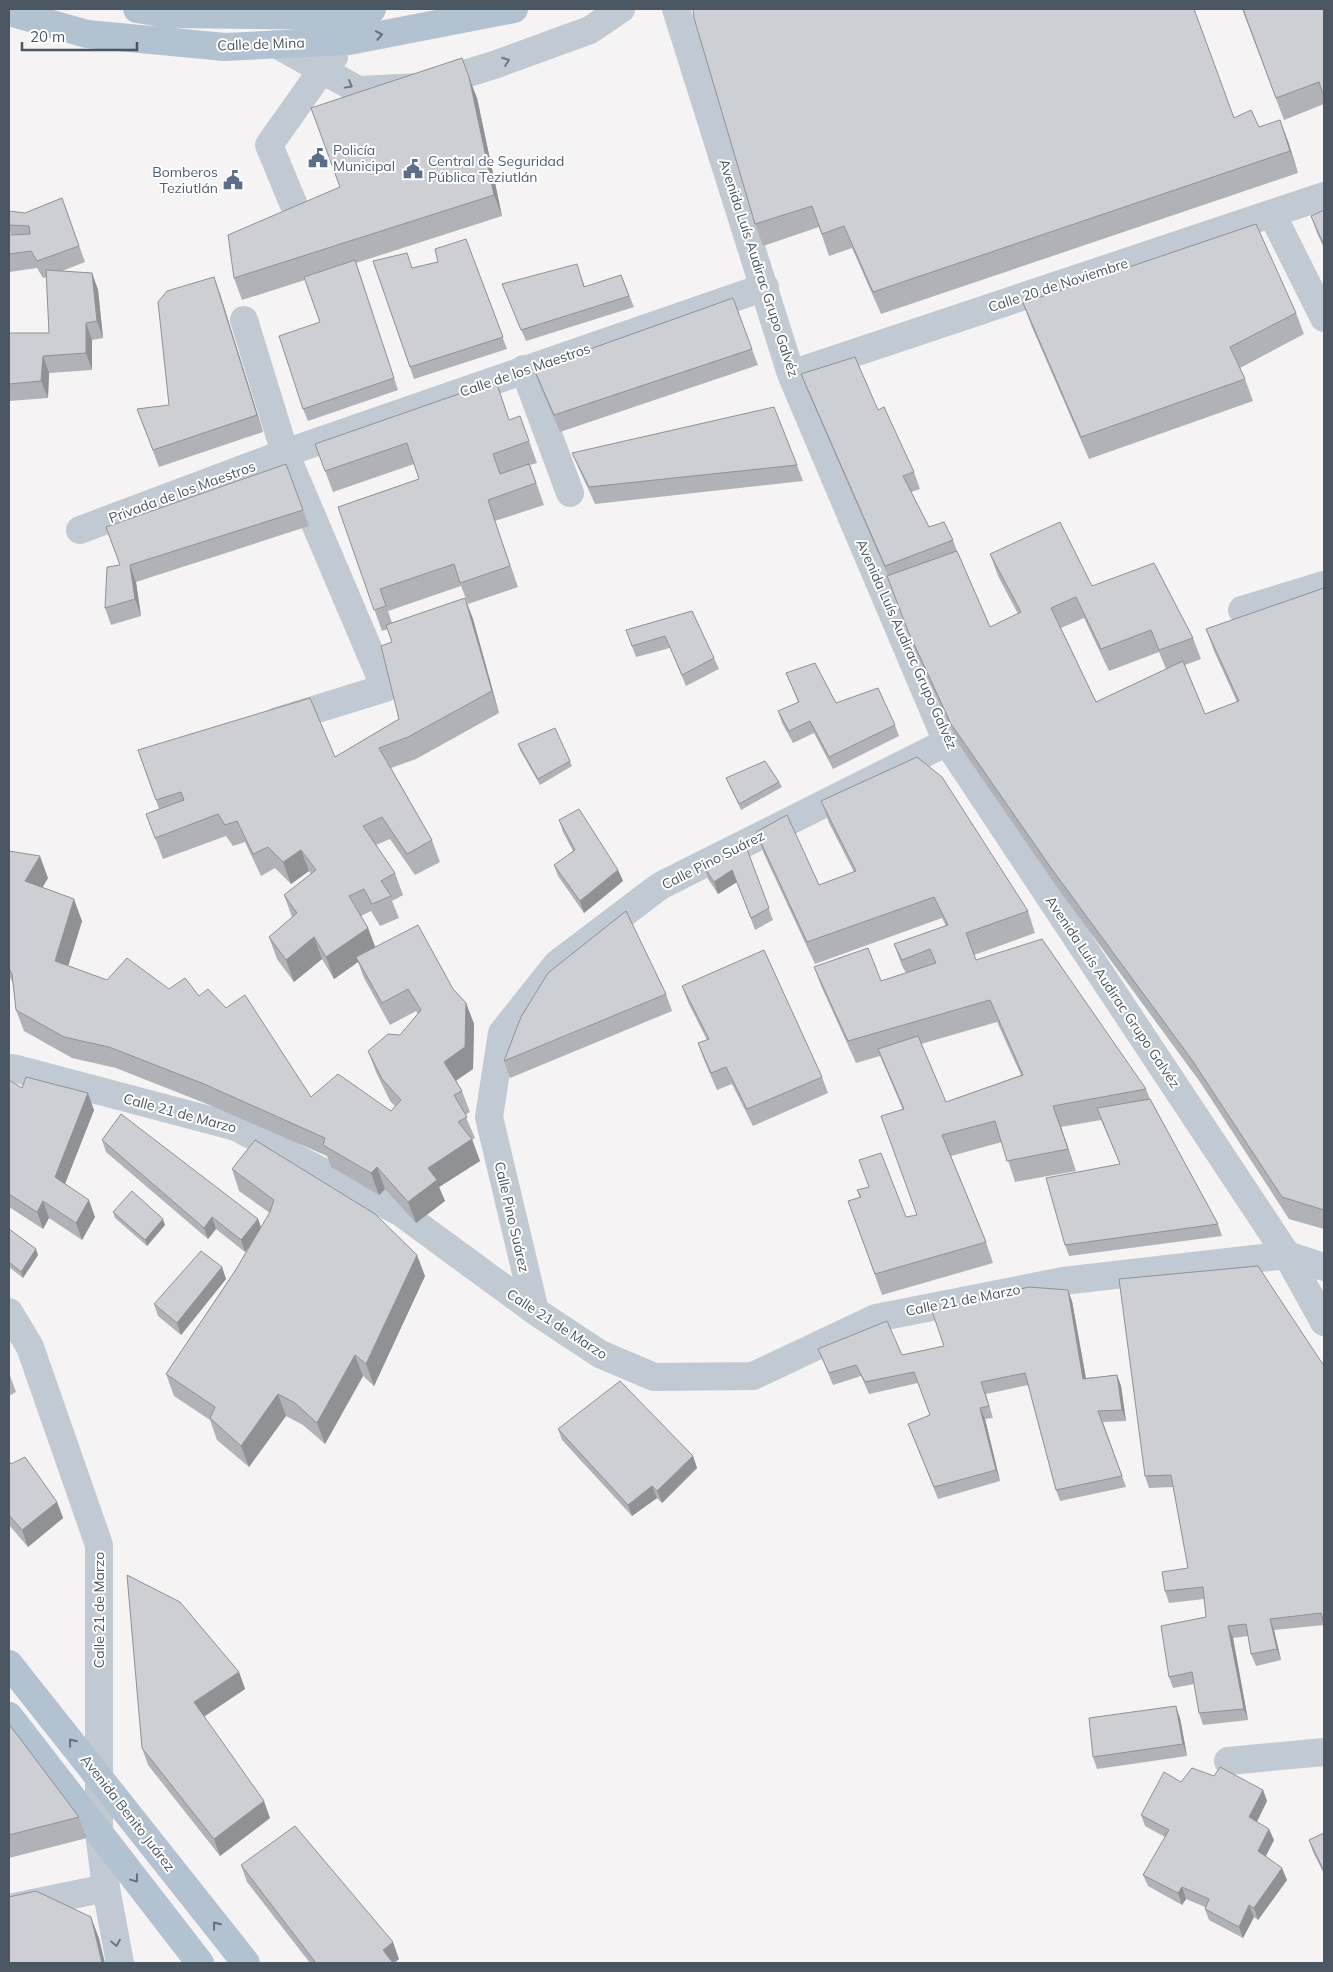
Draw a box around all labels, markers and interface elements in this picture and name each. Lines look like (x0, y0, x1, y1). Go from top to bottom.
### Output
scale bar (22, 20, 138, 52)
text: 20 m (30, 27, 65, 46)
one-way arrow (375, 30, 383, 40)
street label: Calle de Mina (217, 33, 305, 55)
one-way arrow (501, 57, 510, 67)
one-way arrow (344, 79, 353, 89)
place label: Policía Municipal (333, 141, 395, 175)
public building icon: Policía Municipal (307, 147, 329, 169)
place label: Central de Seguridad Pública Teziutlán (428, 152, 564, 186)
street label: Avenida Luís Audirac Grupo Galvéz (715, 157, 803, 379)
public building icon: Central de Seguridad Pública Teziutlán (402, 158, 424, 180)
place label: Bomberos Teziutlán (152, 163, 218, 197)
public building icon: Bomberos Teziutlán (222, 169, 244, 191)
street label: Calle 20 de Noviembre (986, 254, 1130, 316)
street label: Calle de los Maestros (457, 339, 593, 401)
street label: Privada de los Maestros (106, 457, 258, 527)
street label: Avenida Luís Audirac Grupo Galvéz (852, 536, 962, 752)
street label: Calle Pino Suárez (659, 826, 767, 894)
street label: Avenida Luís Audirac Grupo Galvéz (1042, 892, 1184, 1092)
street label: Calle 21 de Marzo (121, 1089, 239, 1137)
street label: Calle Pino Suárez (491, 1160, 533, 1274)
street label: Calle 21 de Marzo (904, 1280, 1022, 1320)
street label: Calle 21 de Marzo (503, 1285, 611, 1363)
street label: Calle 21 de Marzo (90, 1552, 108, 1668)
one-way arrow (70, 1739, 78, 1748)
street label: Avenida Benito Juárez (77, 1751, 179, 1875)
one-way arrow (130, 1873, 138, 1882)
one-way arrow (214, 1922, 222, 1931)
one-way arrow (111, 1938, 121, 1947)

